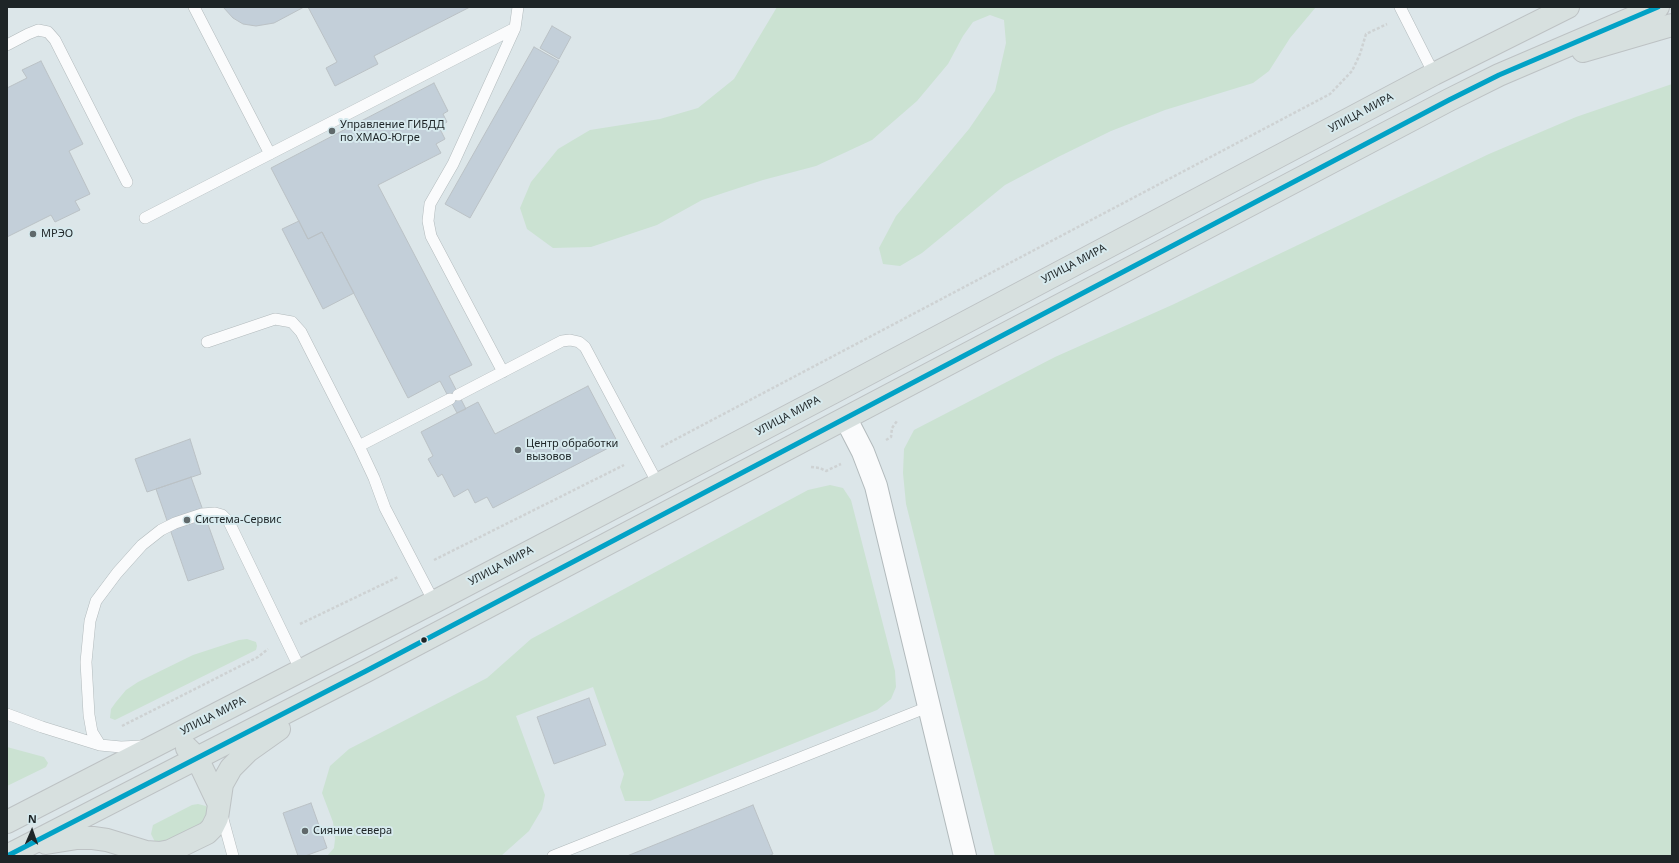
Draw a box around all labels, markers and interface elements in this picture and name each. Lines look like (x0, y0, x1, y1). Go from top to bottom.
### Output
street label: УЛИЦА МИРА (1326, 90, 1396, 136)
place label: Управление ГИБДД по ХМАО-Югре (340, 118, 445, 144)
marker: Управление ГИБДД по ХМАО-Югре (327, 126, 337, 136)
place label: МРЭО (41, 227, 73, 241)
marker: МРЭО (28, 229, 38, 239)
street label: УЛИЦА МИРА (1039, 241, 1109, 287)
street label: УЛИЦА МИРА (753, 393, 823, 439)
place label: Центр обработки вызовов (526, 437, 618, 463)
marker: Центр обработки вызовов (513, 445, 523, 455)
place label: Система-Cервис (195, 513, 282, 527)
marker: Система-Cервис (182, 515, 192, 525)
street label: УЛИЦА МИРА (466, 543, 536, 589)
unlabelled marker (419, 635, 429, 645)
street label: УЛИЦА МИРА (178, 694, 248, 738)
north arrow (12, 811, 52, 851)
text: N (28, 811, 37, 826)
place label: Сияние севера (313, 824, 392, 838)
marker: Сияние севера (300, 826, 310, 836)

